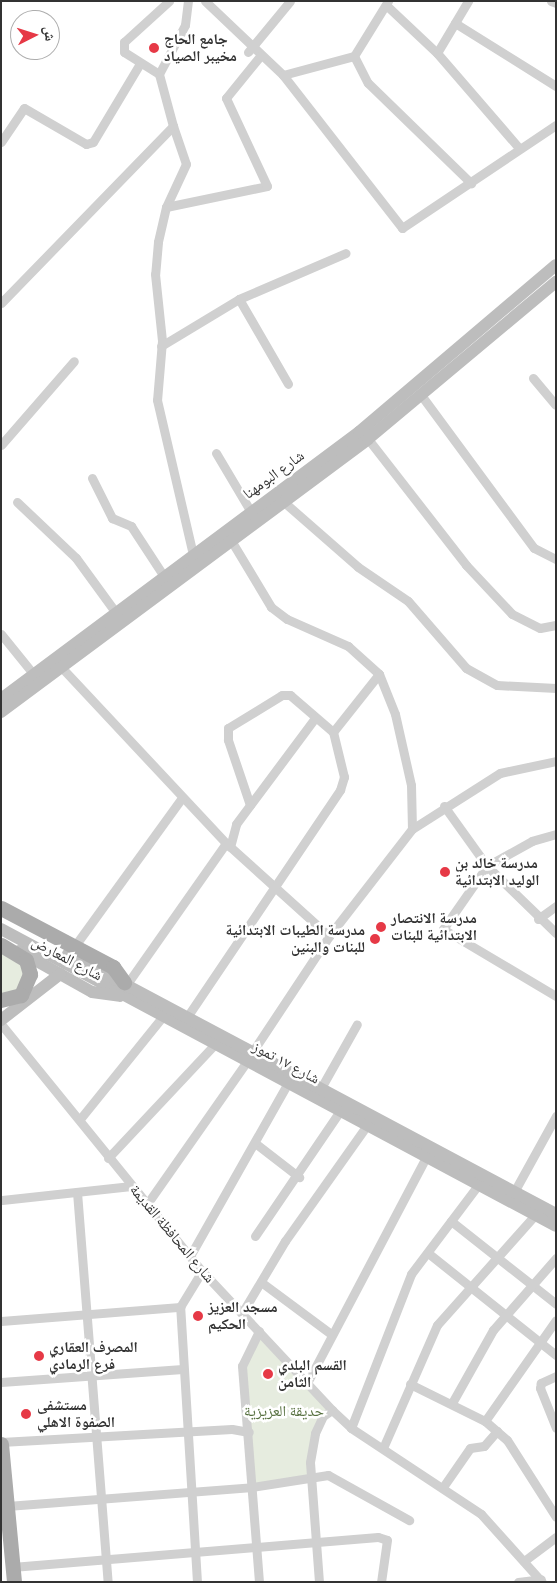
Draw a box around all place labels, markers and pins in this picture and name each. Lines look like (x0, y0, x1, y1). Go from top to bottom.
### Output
place label: جامع الحاج مخيبر الصياد (164, 30, 237, 65)
marker: جامع الحاج مخيبر الصياد (148, 42, 160, 54)
place label: مدرسة خالد بن الوليد الابتدائية (455, 854, 540, 889)
marker: مدرسة خالد بن الوليد الابتدائية (439, 866, 451, 878)
place label: مدرسة الانتصار الابتدائية للبنات (391, 909, 477, 944)
place label: مدرسة الطيبات الابتدائية للبنات والبنين (226, 921, 365, 956)
marker: مدرسة الانتصار الابتدائية للبنات (375, 921, 387, 933)
marker: مدرسة الطيبات الابتدائية للبنات والبنين (369, 933, 381, 945)
place label: مسجد العزيز الحكيم (208, 1298, 278, 1333)
marker: مسجد العزيز الحكيم (192, 1310, 204, 1322)
place label: المصرف العقاري فرع الرمادي (49, 1338, 138, 1373)
marker: المصرف العقاري فرع الرمادي (33, 1350, 45, 1362)
place label: القسم البلدي الثامن (278, 1356, 347, 1391)
marker: القسم البلدي الثامن (262, 1368, 274, 1380)
place label: مستشفى الصفوة الاهلي (37, 1396, 115, 1431)
marker: مستشفى الصفوة الاهلي (19, 1407, 33, 1421)

